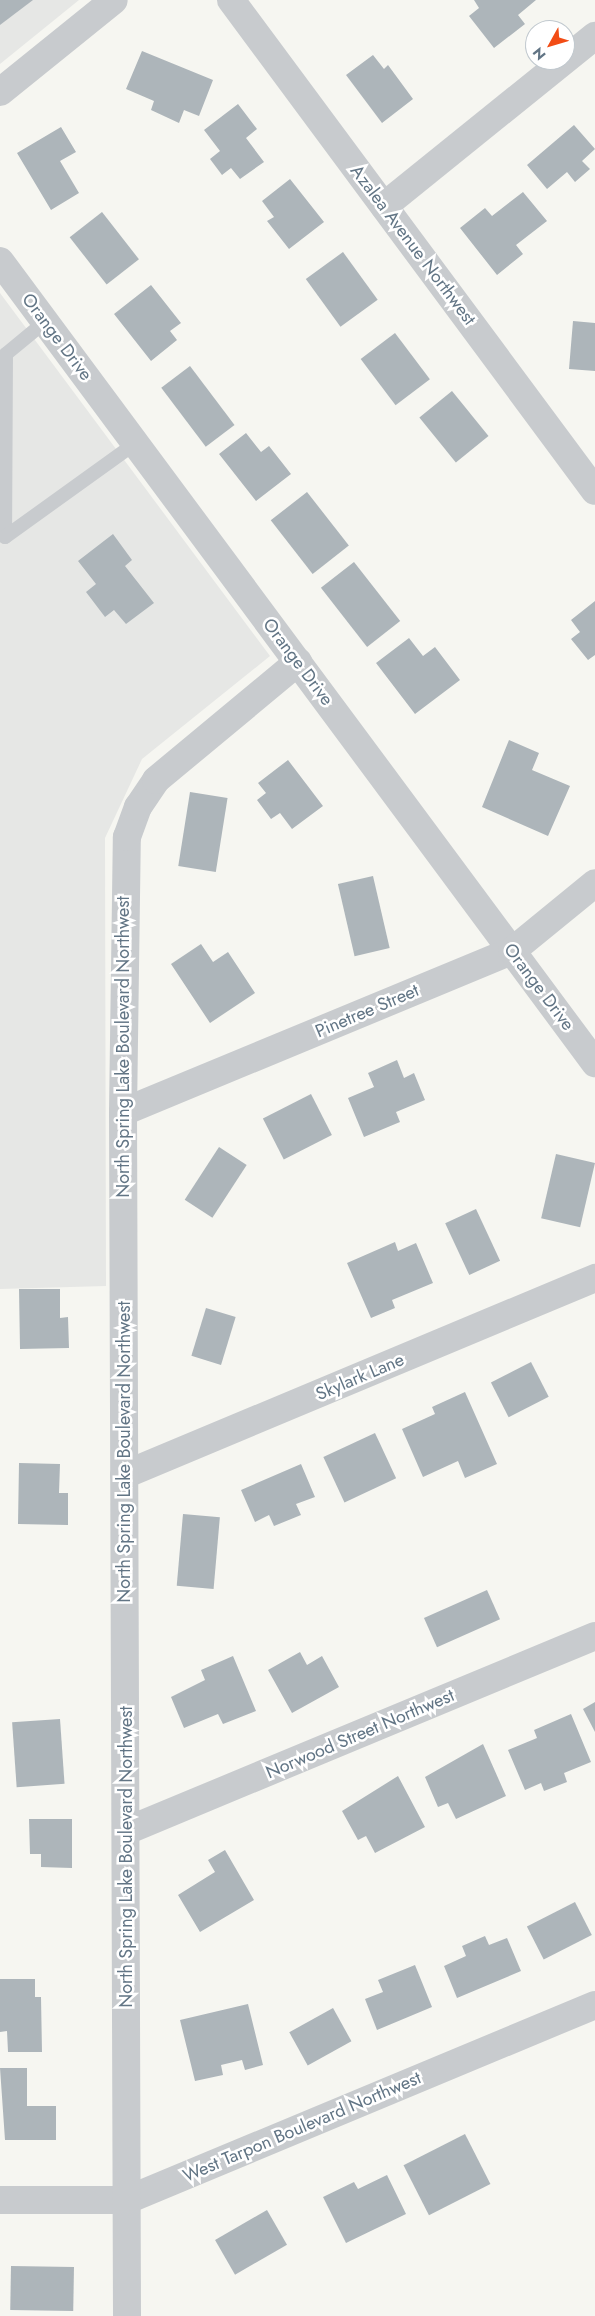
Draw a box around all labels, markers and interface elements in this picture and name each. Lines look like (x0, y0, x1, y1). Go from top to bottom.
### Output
north arrow (525, 20, 575, 70)
text: N (528, 43, 550, 64)
street label: Azalea Avenue Northwest (346, 161, 480, 329)
street label: Orange Drive (17, 289, 97, 385)
street label: Orange Drive (258, 614, 338, 710)
street label: North Spring Lake Boulevard Northwest (112, 896, 134, 1198)
street label: Orange Drive (499, 939, 579, 1035)
street label: Pinetree Street (312, 979, 422, 1043)
street label: North Spring Lake Boulevard Northwest (113, 1301, 135, 1603)
street label: Skylark Lane (313, 1349, 407, 1405)
street label: Norwood Street Northwest (263, 1684, 457, 1784)
street label: North Spring Lake Boulevard Northwest (115, 1706, 137, 2008)
street label: West Tarpon Boulevard Northwest (180, 2067, 424, 2187)

